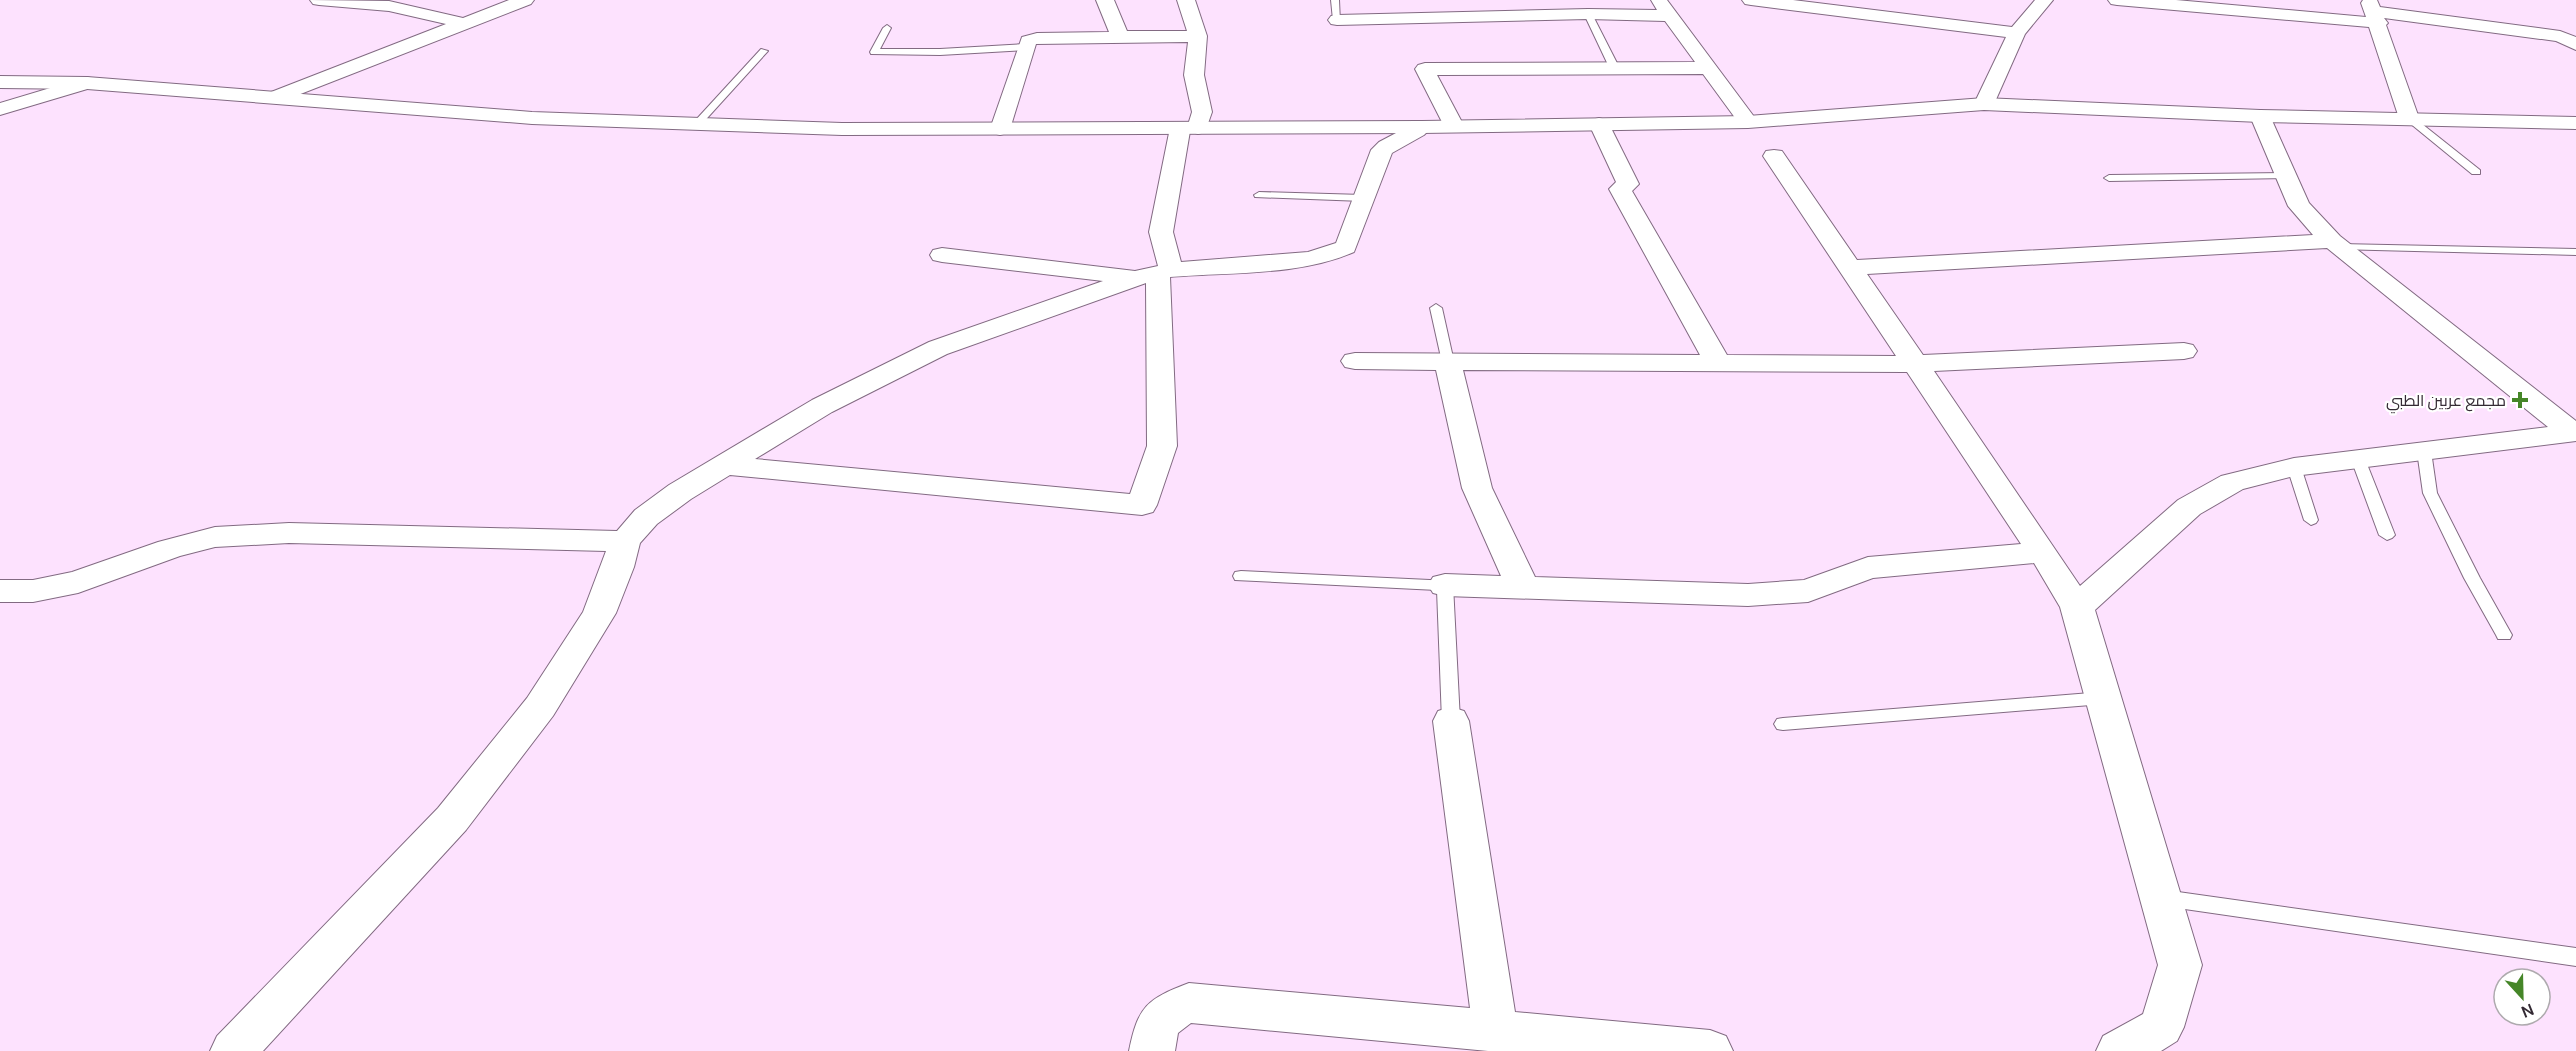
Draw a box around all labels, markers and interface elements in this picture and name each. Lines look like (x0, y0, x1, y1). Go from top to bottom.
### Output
place label: مجمع عربين الطبي (2386, 389, 2506, 414)
marker: مجمع عربين الطبي (2511, 391, 2529, 409)
north arrow (2492, 967, 2552, 1027)
text: N (2518, 999, 2537, 1023)

